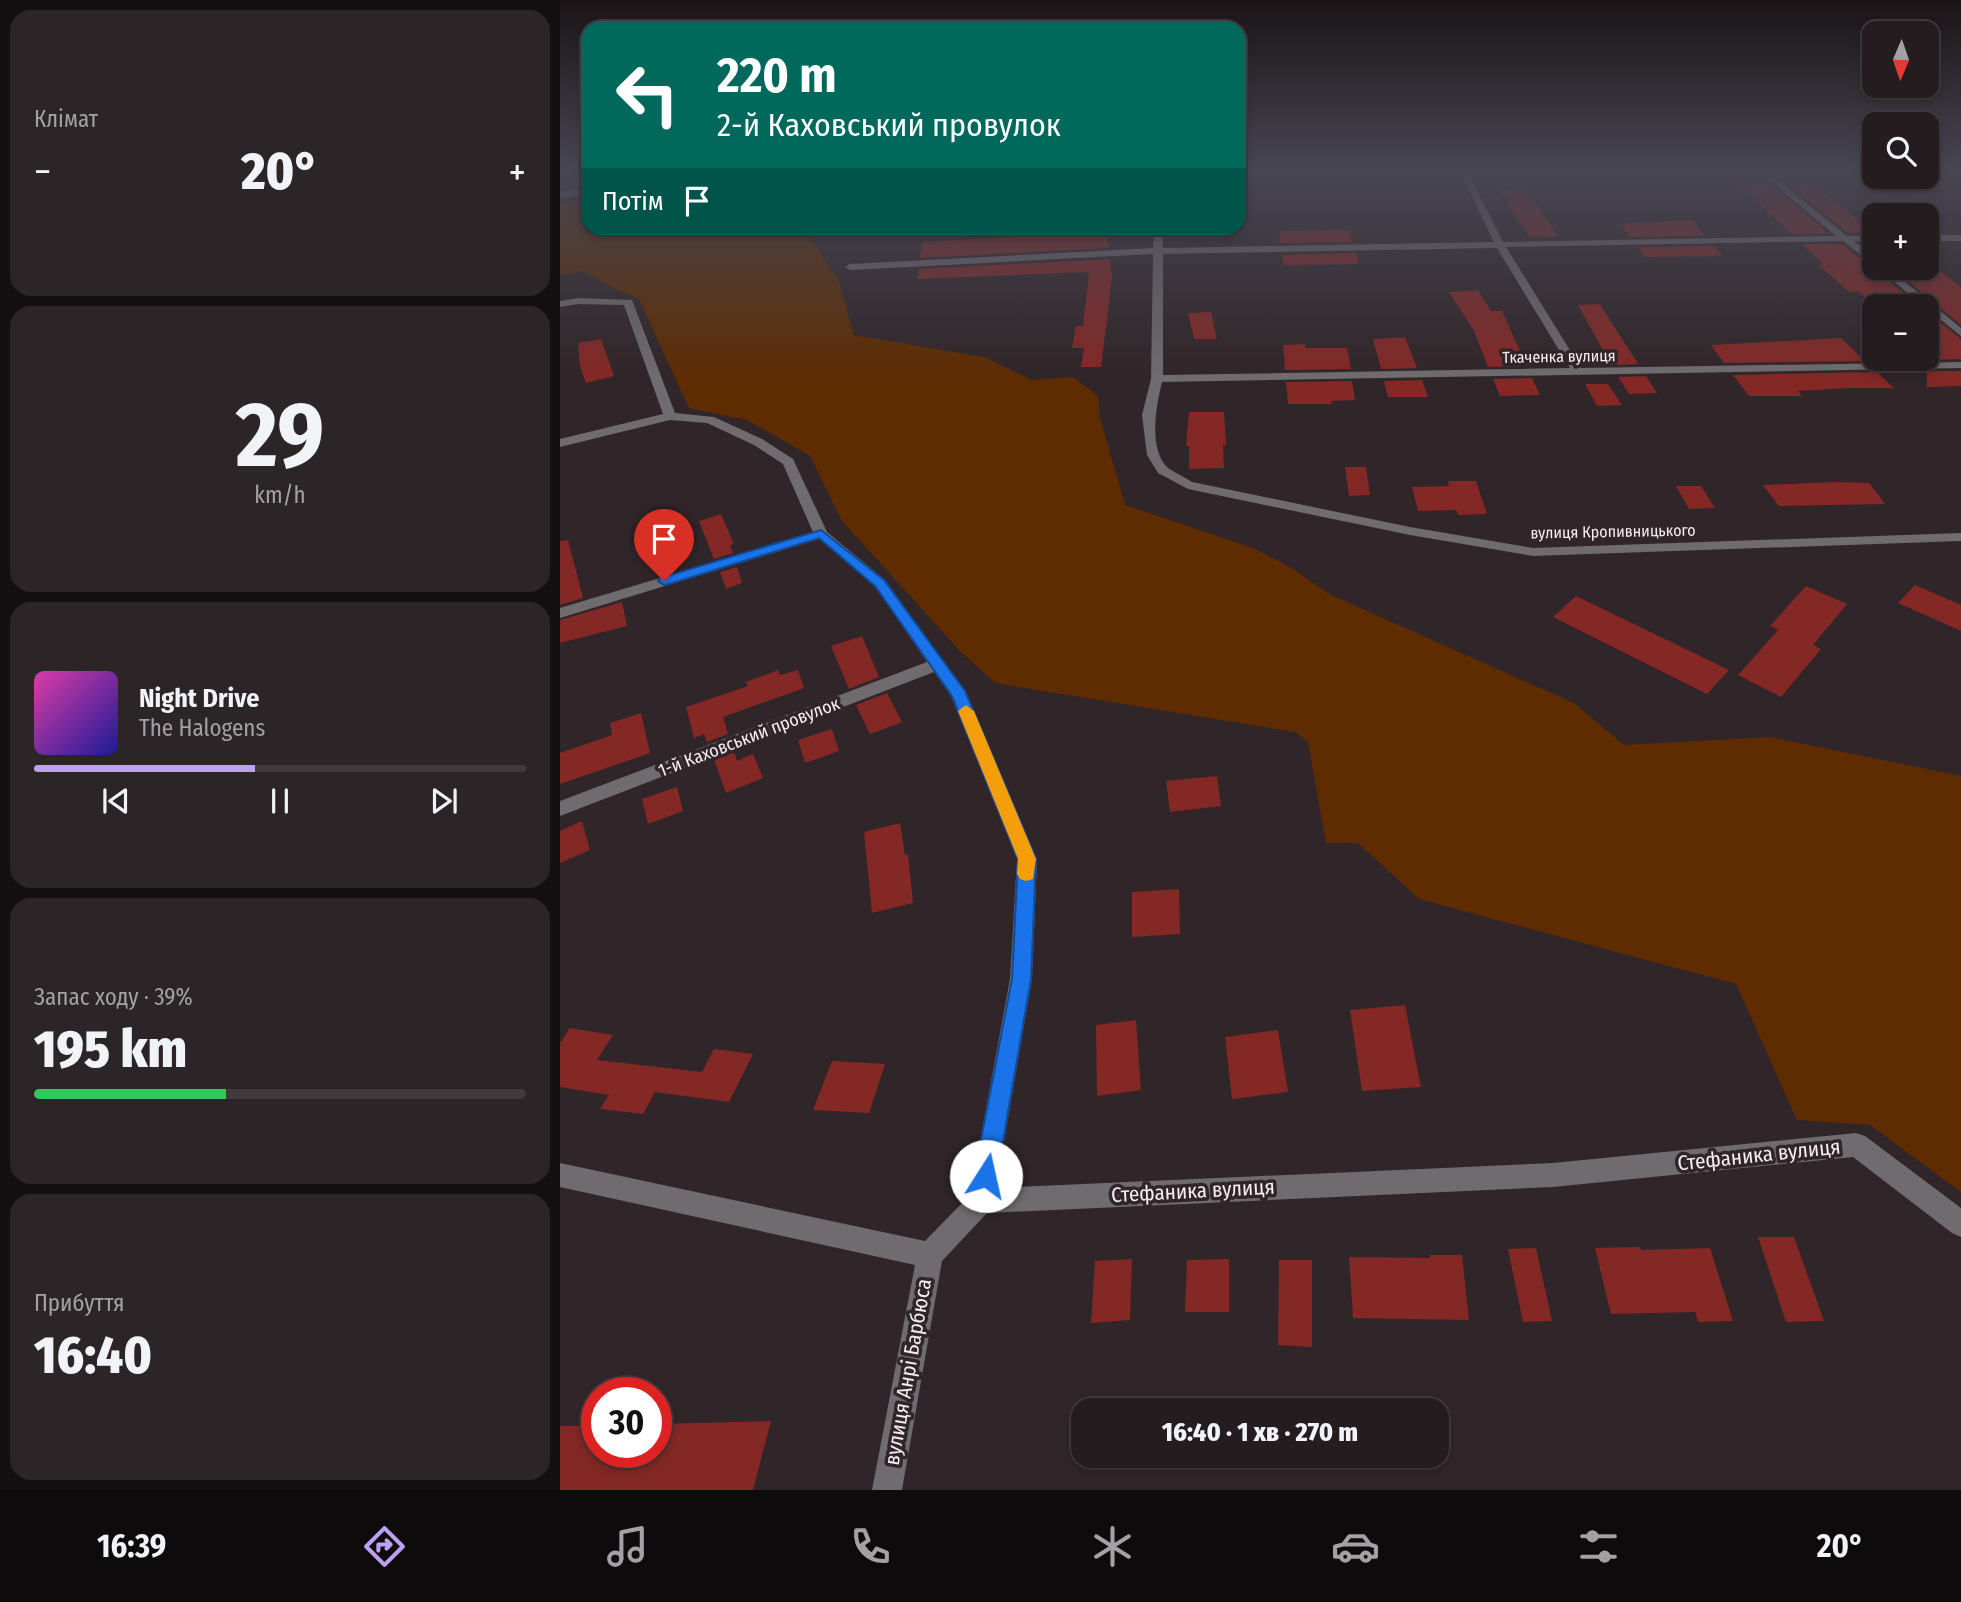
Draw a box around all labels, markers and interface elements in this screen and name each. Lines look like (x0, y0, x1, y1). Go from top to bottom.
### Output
north arrow (1862, 21, 1939, 98)
map controls (1862, 21, 1939, 371)
text: 220 m (717, 46, 837, 105)
icon: left (602, 49, 693, 140)
text: Клімат (34, 105, 98, 133)
text: 2-й Каховський провулок (717, 106, 1061, 144)
button: search (1862, 112, 1939, 189)
text: 20° (241, 140, 319, 203)
text: − (34, 149, 51, 195)
text: + (509, 149, 526, 195)
icon: arrive (678, 182, 716, 220)
text: Потім (602, 186, 664, 217)
button: + (1862, 203, 1939, 280)
button: − (1862, 294, 1939, 371)
street label: Ткаченка вулиця (1502, 346, 1616, 367)
text: 29 (236, 381, 324, 490)
text: km/h (254, 481, 306, 509)
pin (634, 509, 694, 581)
icon: arrive (645, 520, 683, 558)
street label: вулиця Кропивницького (1530, 521, 1696, 542)
text: Night Drive (139, 683, 259, 714)
street label: 1-й Каховський провулок (655, 692, 843, 782)
text: The Halogens (139, 714, 265, 742)
icon: previous (97, 782, 135, 820)
icon: pause (261, 782, 299, 820)
icon: next (425, 782, 463, 820)
text: Запас ходу · 39% (34, 983, 193, 1011)
text: 195 km (34, 1018, 187, 1081)
street label: Стефаника вулиця (1676, 1134, 1842, 1176)
position arrow (949, 1139, 1023, 1213)
street label: Стефаника вулиця (1111, 1174, 1275, 1208)
street label: вулиця Анрі Барбюса (879, 1277, 937, 1467)
text: Прибуття (34, 1289, 124, 1317)
text: 16:40 (34, 1324, 152, 1387)
speed limit sign: 30 (581, 1377, 672, 1468)
text: 16:40 · 1 хв · 270 m (1162, 1417, 1358, 1448)
icon: directions (360, 1522, 409, 1571)
icon: music (603, 1522, 652, 1571)
icon: phone (846, 1522, 895, 1571)
icon: climate (1088, 1522, 1137, 1571)
icon: car (1331, 1522, 1380, 1571)
icon: filters (1574, 1522, 1623, 1571)
text: 16:39 (97, 1527, 166, 1565)
text: 20° (1817, 1527, 1864, 1565)

